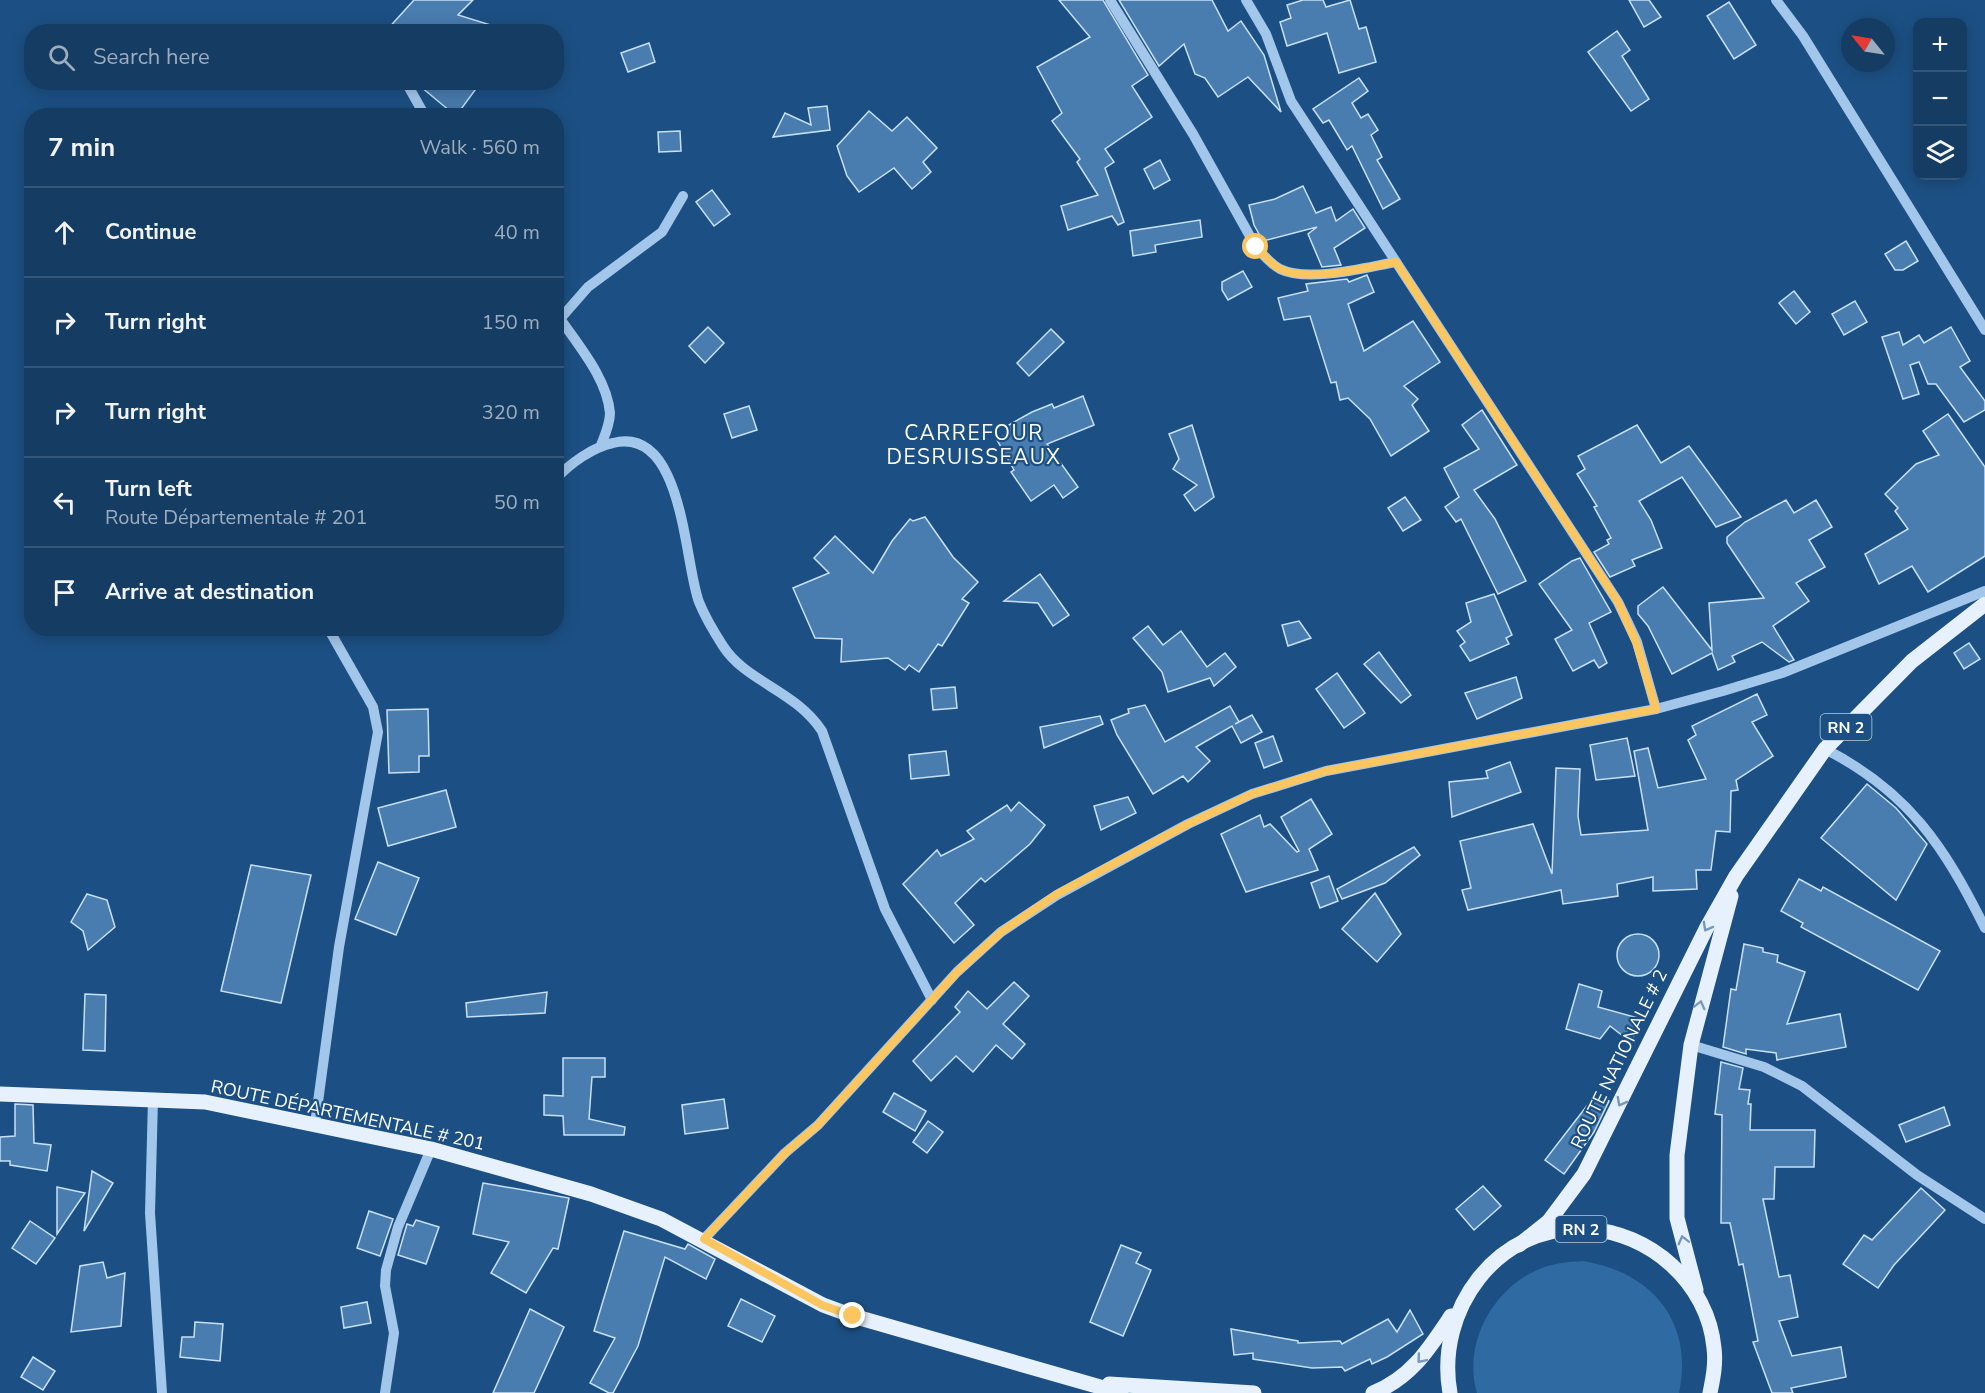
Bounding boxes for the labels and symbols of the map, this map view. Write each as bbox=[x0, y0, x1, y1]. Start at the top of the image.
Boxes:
north arrow bbox=[1841, 18, 1895, 72]
route start bbox=[1242, 233, 1268, 259]
district label: CARREFOUR DESRUISSEAUX bbox=[887, 419, 1061, 471]
road number: RN 2 bbox=[1820, 714, 1872, 740]
one-way arrow bbox=[1703, 921, 1714, 931]
street label: ROUTE NATIONALE # 2 bbox=[1565, 965, 1673, 1153]
one-way arrow bbox=[1693, 1000, 1706, 1010]
street label: ROUTE DÉPARTEMENTALE # 201 bbox=[209, 1074, 487, 1156]
one-way arrow bbox=[1617, 1095, 1628, 1106]
road number: RN 2 bbox=[1556, 1216, 1606, 1242]
one-way arrow bbox=[1678, 1235, 1690, 1246]
route end bbox=[839, 1302, 865, 1328]
one-way arrow bbox=[1417, 1352, 1428, 1363]

